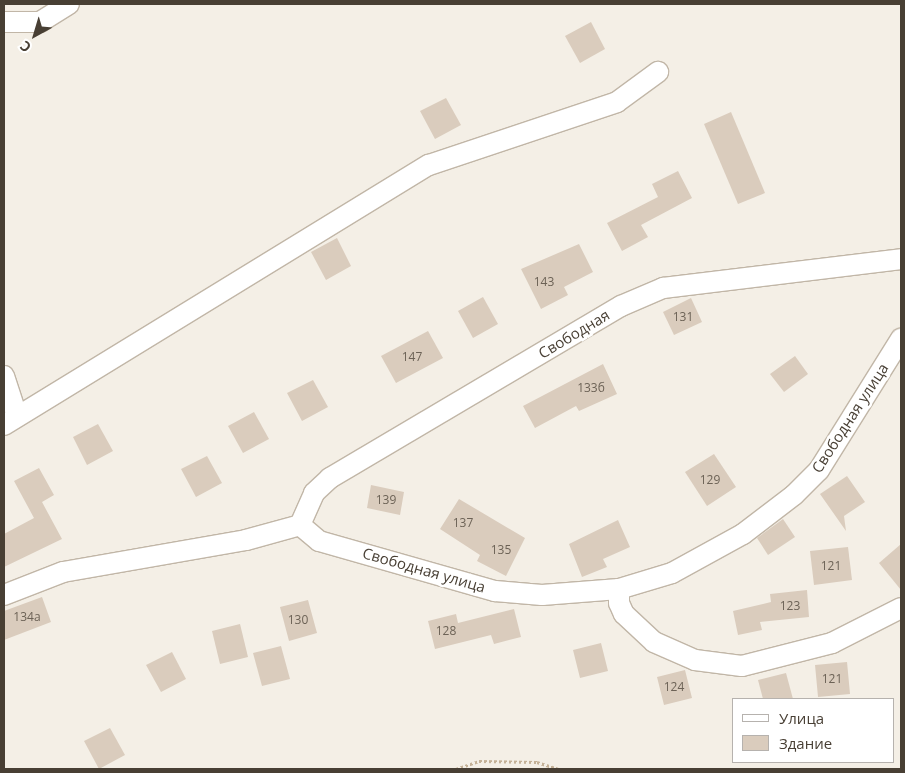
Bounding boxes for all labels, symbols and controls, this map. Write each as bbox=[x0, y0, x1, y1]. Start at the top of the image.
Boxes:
north arrow bbox=[10, 10, 60, 60]
text: С bbox=[16, 37, 35, 57]
house number: 143 bbox=[534, 275, 554, 289]
street label: Свободная bbox=[535, 306, 613, 362]
house number: 131 bbox=[673, 310, 693, 324]
house number: 147 bbox=[402, 350, 422, 364]
street label: Свободная улица bbox=[808, 360, 892, 476]
house number: 133б bbox=[577, 381, 605, 395]
house number: 129 bbox=[700, 473, 720, 487]
house number: 139 bbox=[376, 493, 396, 507]
house number: 137 bbox=[453, 516, 473, 530]
house number: 135 bbox=[491, 543, 511, 557]
street label: Свободная улица bbox=[360, 544, 488, 596]
house number: 121 bbox=[821, 559, 841, 573]
house number: 123 bbox=[780, 599, 800, 613]
house number: 134а bbox=[13, 610, 41, 624]
house number: 130 bbox=[288, 613, 308, 627]
house number: 128 bbox=[436, 624, 456, 638]
house number: 121 bbox=[822, 672, 842, 686]
house number: 124 bbox=[664, 680, 684, 694]
legend bbox=[732, 698, 895, 763]
text: Улица bbox=[779, 708, 824, 728]
text: Здание bbox=[779, 733, 832, 753]

